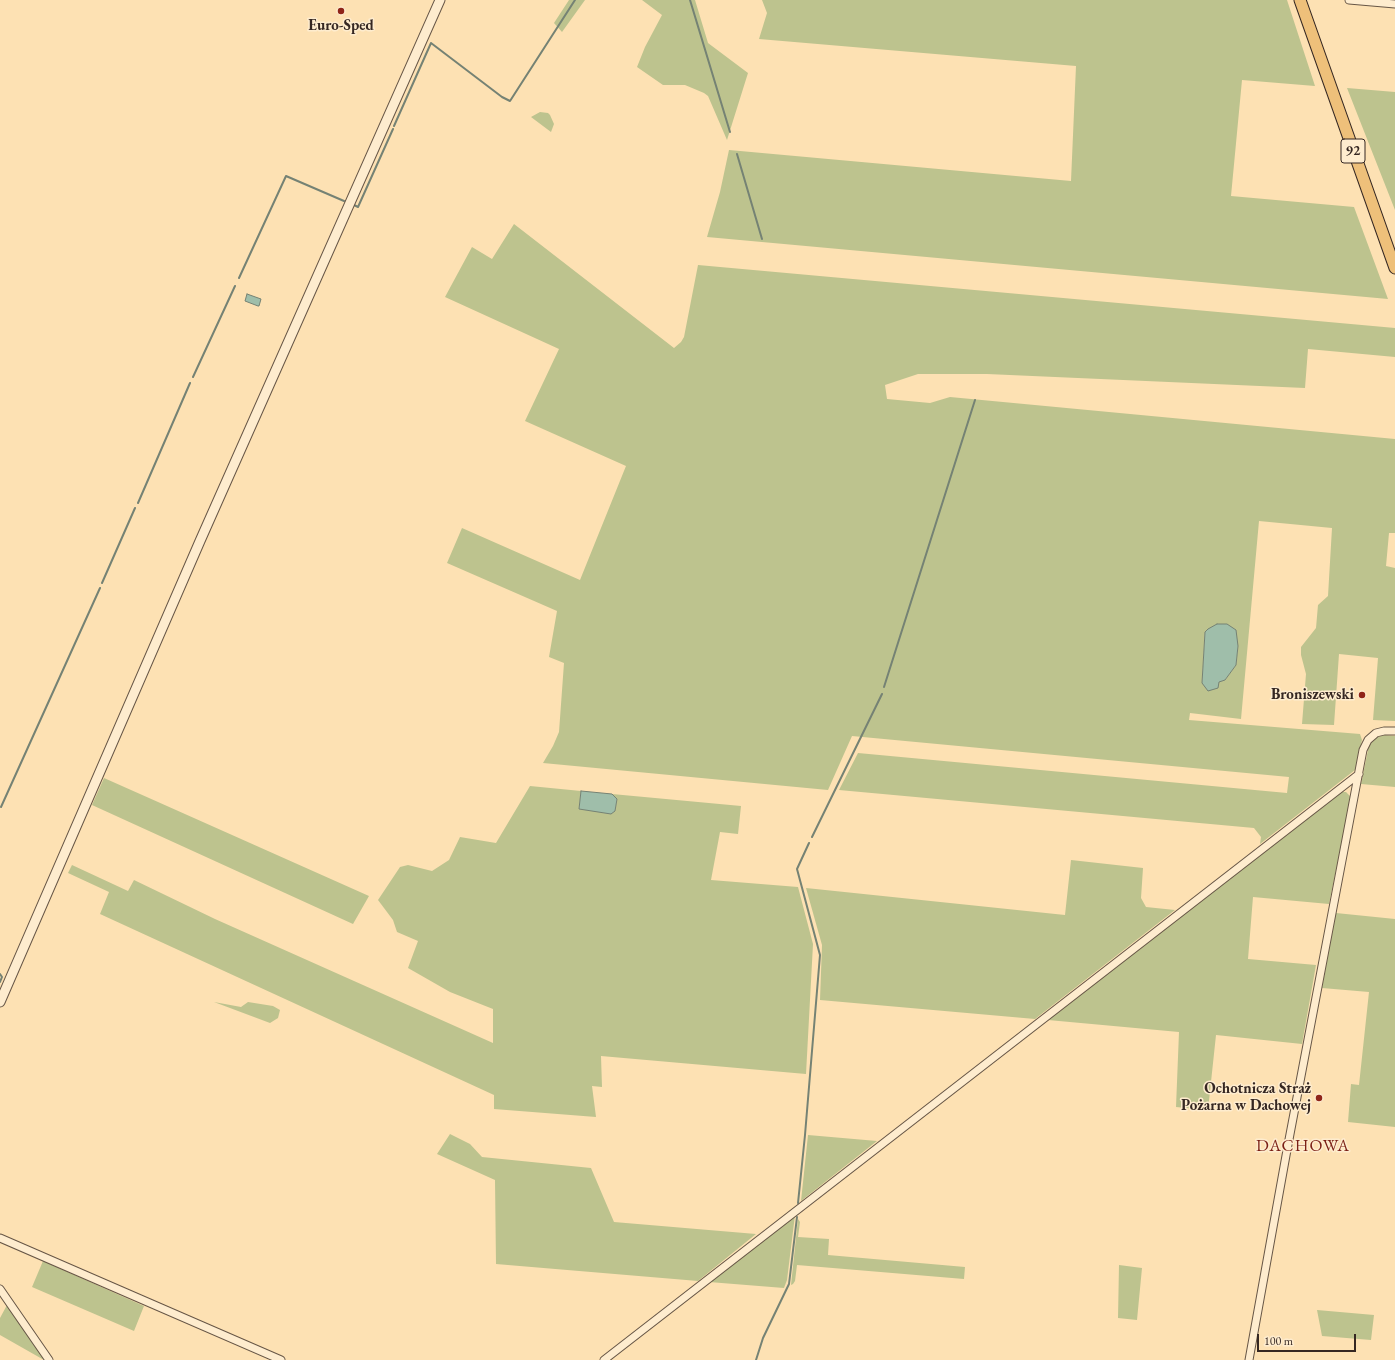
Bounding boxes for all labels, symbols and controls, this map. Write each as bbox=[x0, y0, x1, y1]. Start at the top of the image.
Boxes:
marker: Euro-Sped bbox=[336, 6, 346, 16]
place label: Euro-Sped bbox=[308, 17, 374, 35]
road number: 92 bbox=[1341, 139, 1365, 163]
place label: Broniszewski bbox=[1271, 686, 1354, 704]
marker: Broniszewski bbox=[1357, 690, 1367, 700]
place label: Ochotnicza Straż Pożarna w Dachowej bbox=[1181, 1080, 1311, 1115]
marker: Ochotnicza Straż Pożarna w Dachowej bbox=[1314, 1093, 1324, 1103]
district label: DACHOWA bbox=[1256, 1136, 1350, 1156]
scale bar bbox=[1259, 1326, 1358, 1352]
text: 100 m bbox=[1264, 1333, 1293, 1349]

